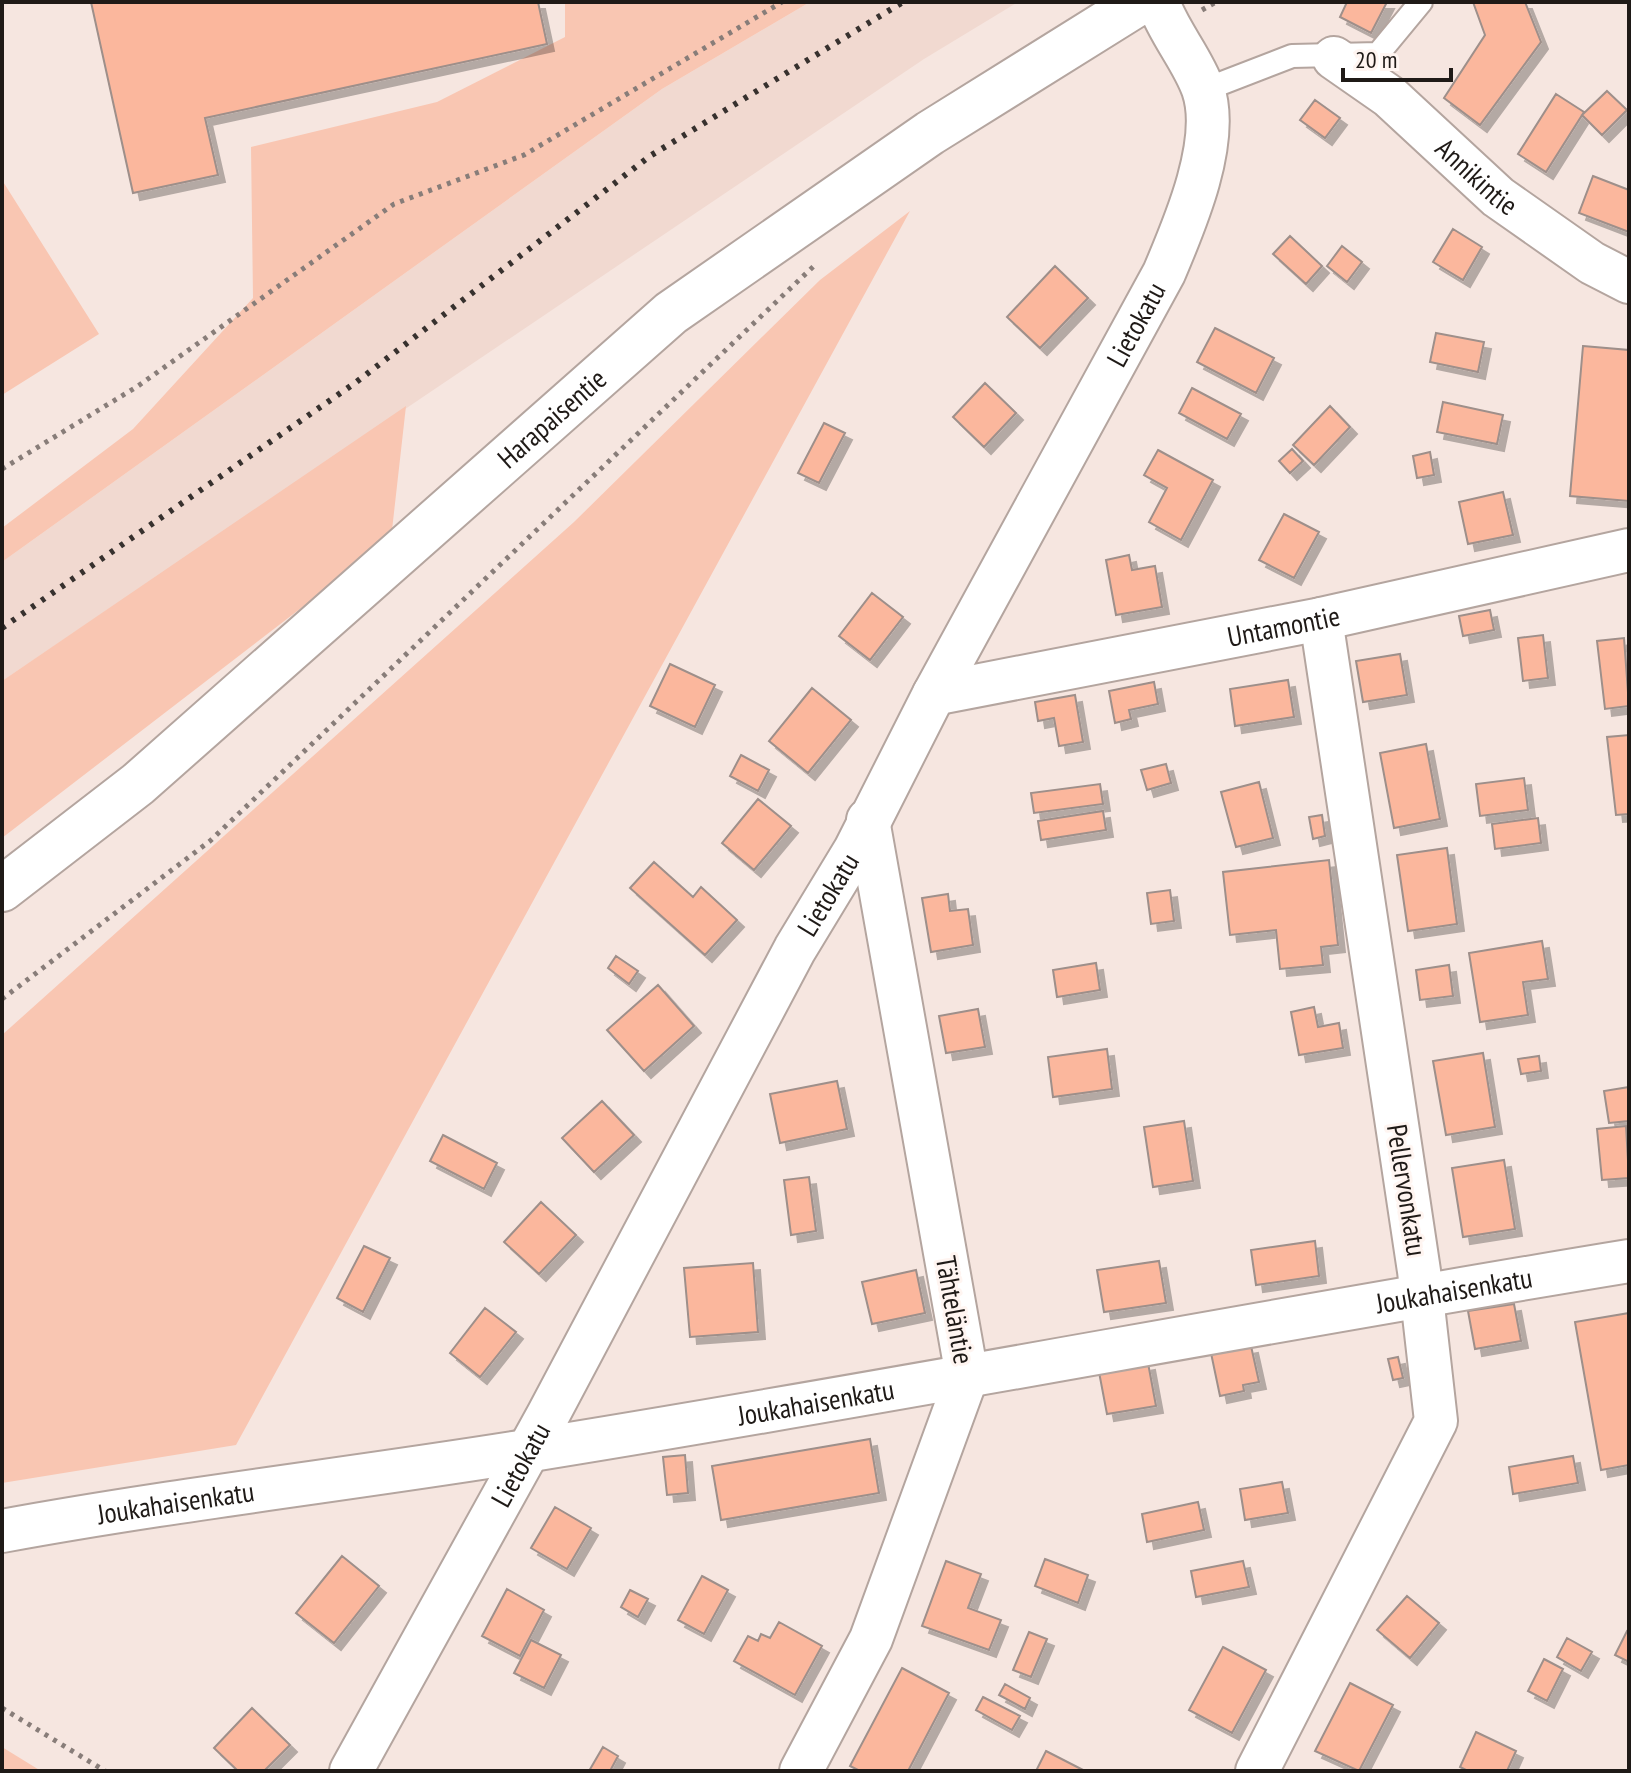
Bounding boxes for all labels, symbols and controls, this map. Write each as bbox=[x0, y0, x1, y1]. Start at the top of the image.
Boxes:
scale bar bbox=[1343, 32, 1451, 82]
text: 20 m bbox=[1355, 44, 1397, 75]
street label: Annikintie bbox=[1428, 130, 1525, 223]
street label: Lietokatu bbox=[1097, 276, 1173, 373]
street label: Harapaisentie bbox=[489, 360, 614, 476]
street label: Untamontie bbox=[1224, 596, 1343, 655]
street label: Lietokatu bbox=[788, 846, 867, 943]
street label: Pellervonkatu bbox=[1379, 1121, 1436, 1258]
street label: Tähteläntie bbox=[928, 1253, 983, 1367]
street label: Joukahaisenkatu bbox=[1372, 1258, 1535, 1322]
street label: Joukahaisenkatu bbox=[734, 1370, 897, 1434]
street label: Lietokatu bbox=[482, 1416, 558, 1513]
street label: Joukahaisenkatu bbox=[94, 1472, 256, 1532]

